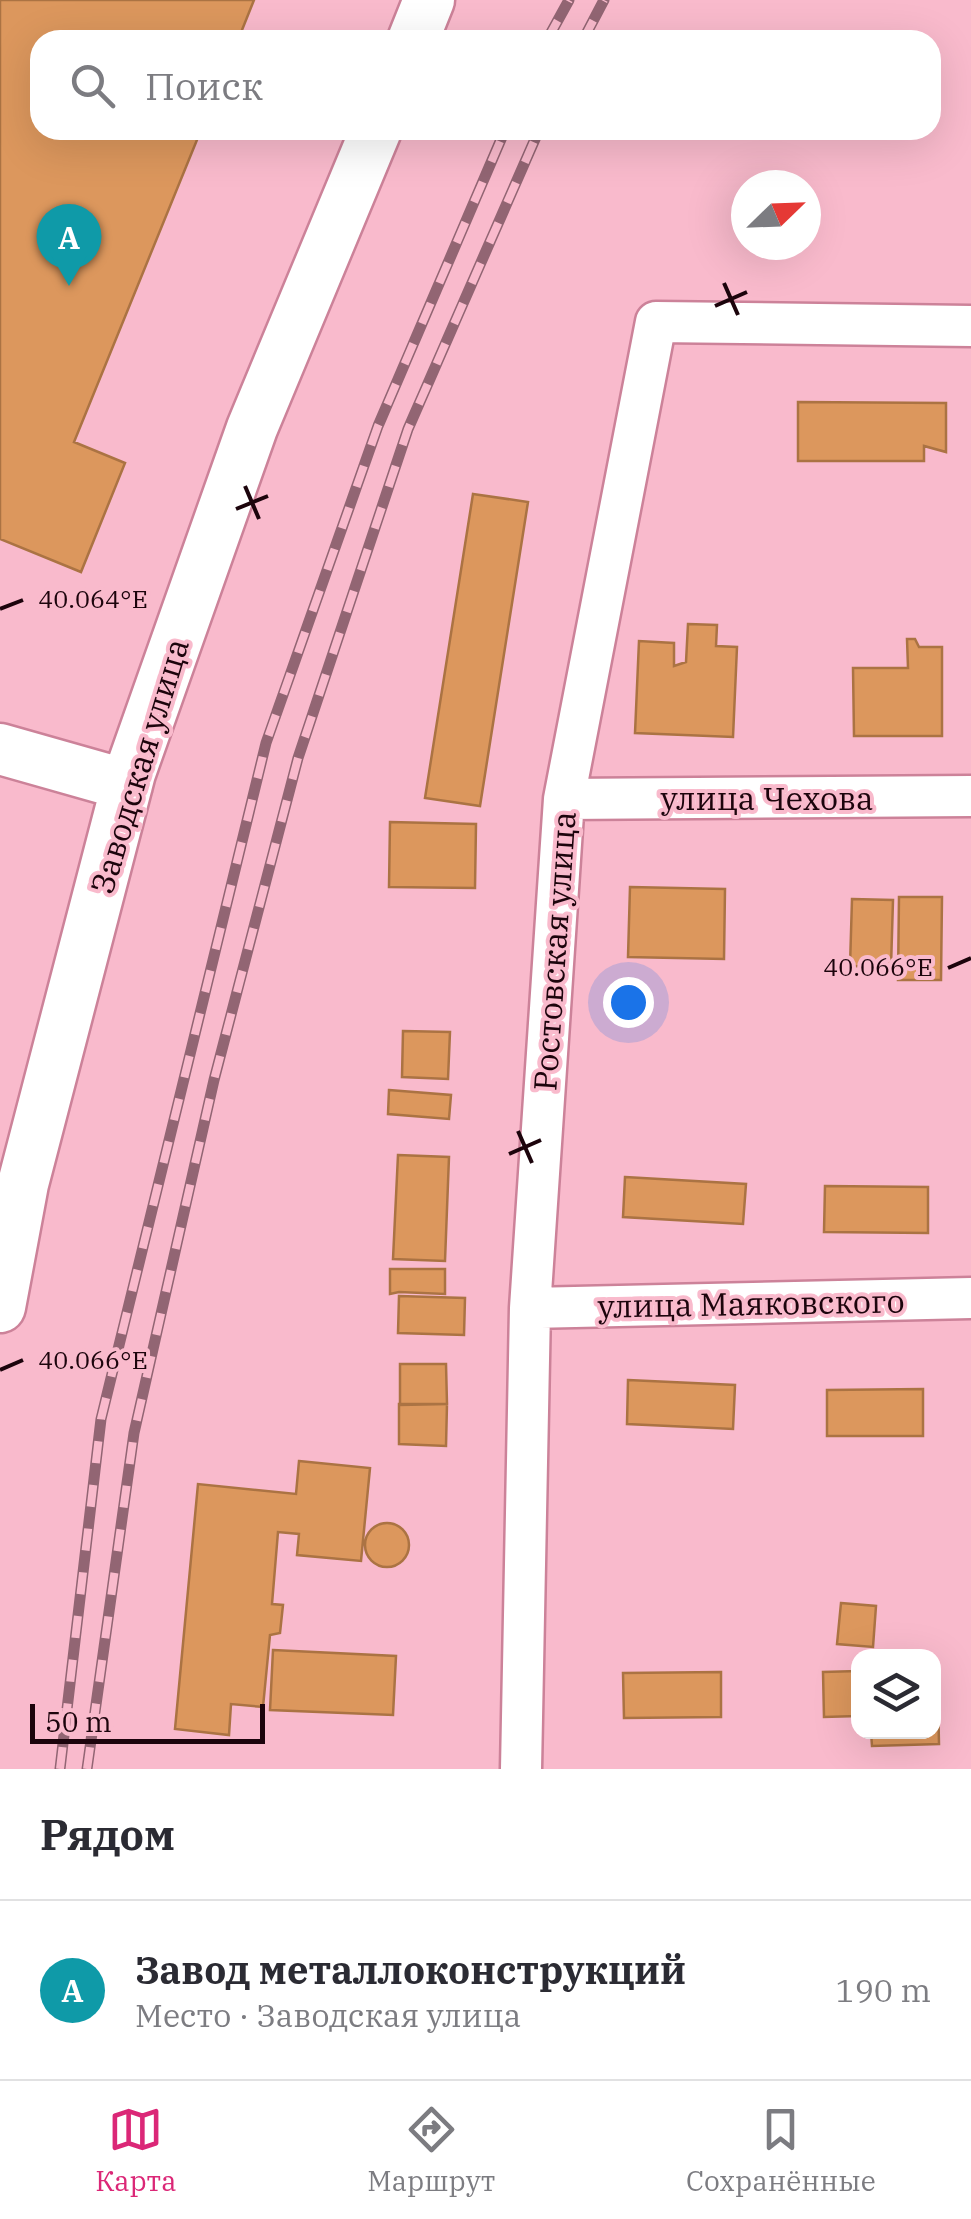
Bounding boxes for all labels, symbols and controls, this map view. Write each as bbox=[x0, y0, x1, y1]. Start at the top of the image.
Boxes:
search box bbox=[30, 30, 941, 140]
icon: search bbox=[65, 58, 120, 113]
text: Поиск bbox=[145, 61, 263, 110]
north arrow bbox=[731, 170, 821, 260]
pin: A bbox=[36, 204, 102, 286]
text: 40.064°E bbox=[38, 582, 148, 615]
street label: Заводская улица bbox=[80, 633, 198, 899]
street label: улица Чехова bbox=[661, 777, 873, 819]
street label: Ростовская улица bbox=[523, 810, 585, 1092]
text: 40.066°E bbox=[823, 950, 933, 983]
your location bbox=[603, 977, 654, 1028]
street label: улица Маяковского bbox=[597, 1279, 905, 1327]
text: 40.066°E bbox=[38, 1343, 148, 1376]
map controls bbox=[851, 1649, 941, 1739]
button: layers bbox=[851, 1649, 941, 1739]
scale bar bbox=[30, 1699, 265, 1744]
text: 50 m bbox=[45, 1703, 112, 1740]
text: Рядом bbox=[40, 1807, 175, 1862]
text: Завод металлоконструкций bbox=[135, 1945, 686, 1994]
text: A bbox=[61, 1969, 84, 2011]
text: 190 m bbox=[835, 1969, 931, 2011]
text: Место · Заводская улица bbox=[135, 1994, 521, 2036]
tab: Карта bbox=[95, 2102, 177, 2199]
tab: Маршрут bbox=[367, 2102, 495, 2199]
tab: Сохранённые bbox=[686, 2102, 876, 2199]

